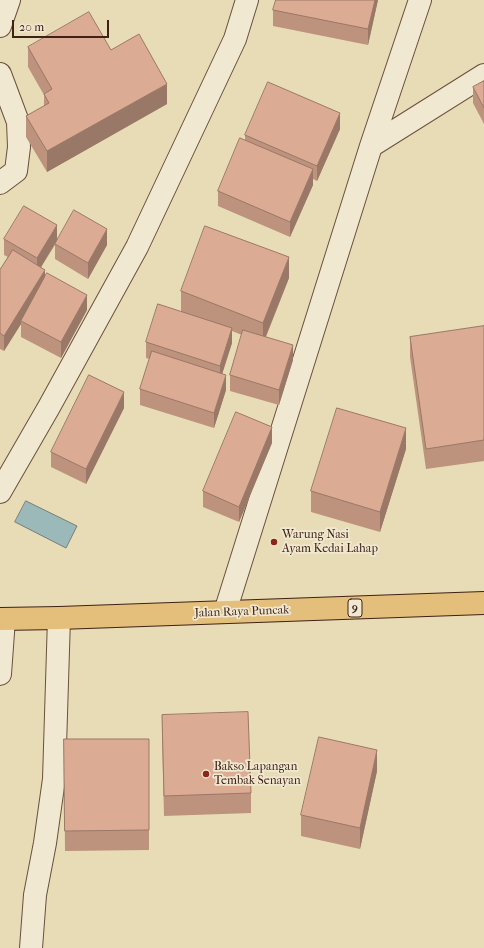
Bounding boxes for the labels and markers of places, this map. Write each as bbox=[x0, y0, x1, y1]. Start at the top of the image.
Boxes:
place label: Warung Nasi Ayam Kedai Lahap bbox=[282, 528, 378, 556]
marker: Warung Nasi Ayam Kedai Lahap bbox=[269, 537, 279, 547]
place label: Bakso Lapangan Tembak Senayan bbox=[214, 760, 301, 788]
marker: Bakso Lapangan Tembak Senayan bbox=[201, 769, 211, 779]

